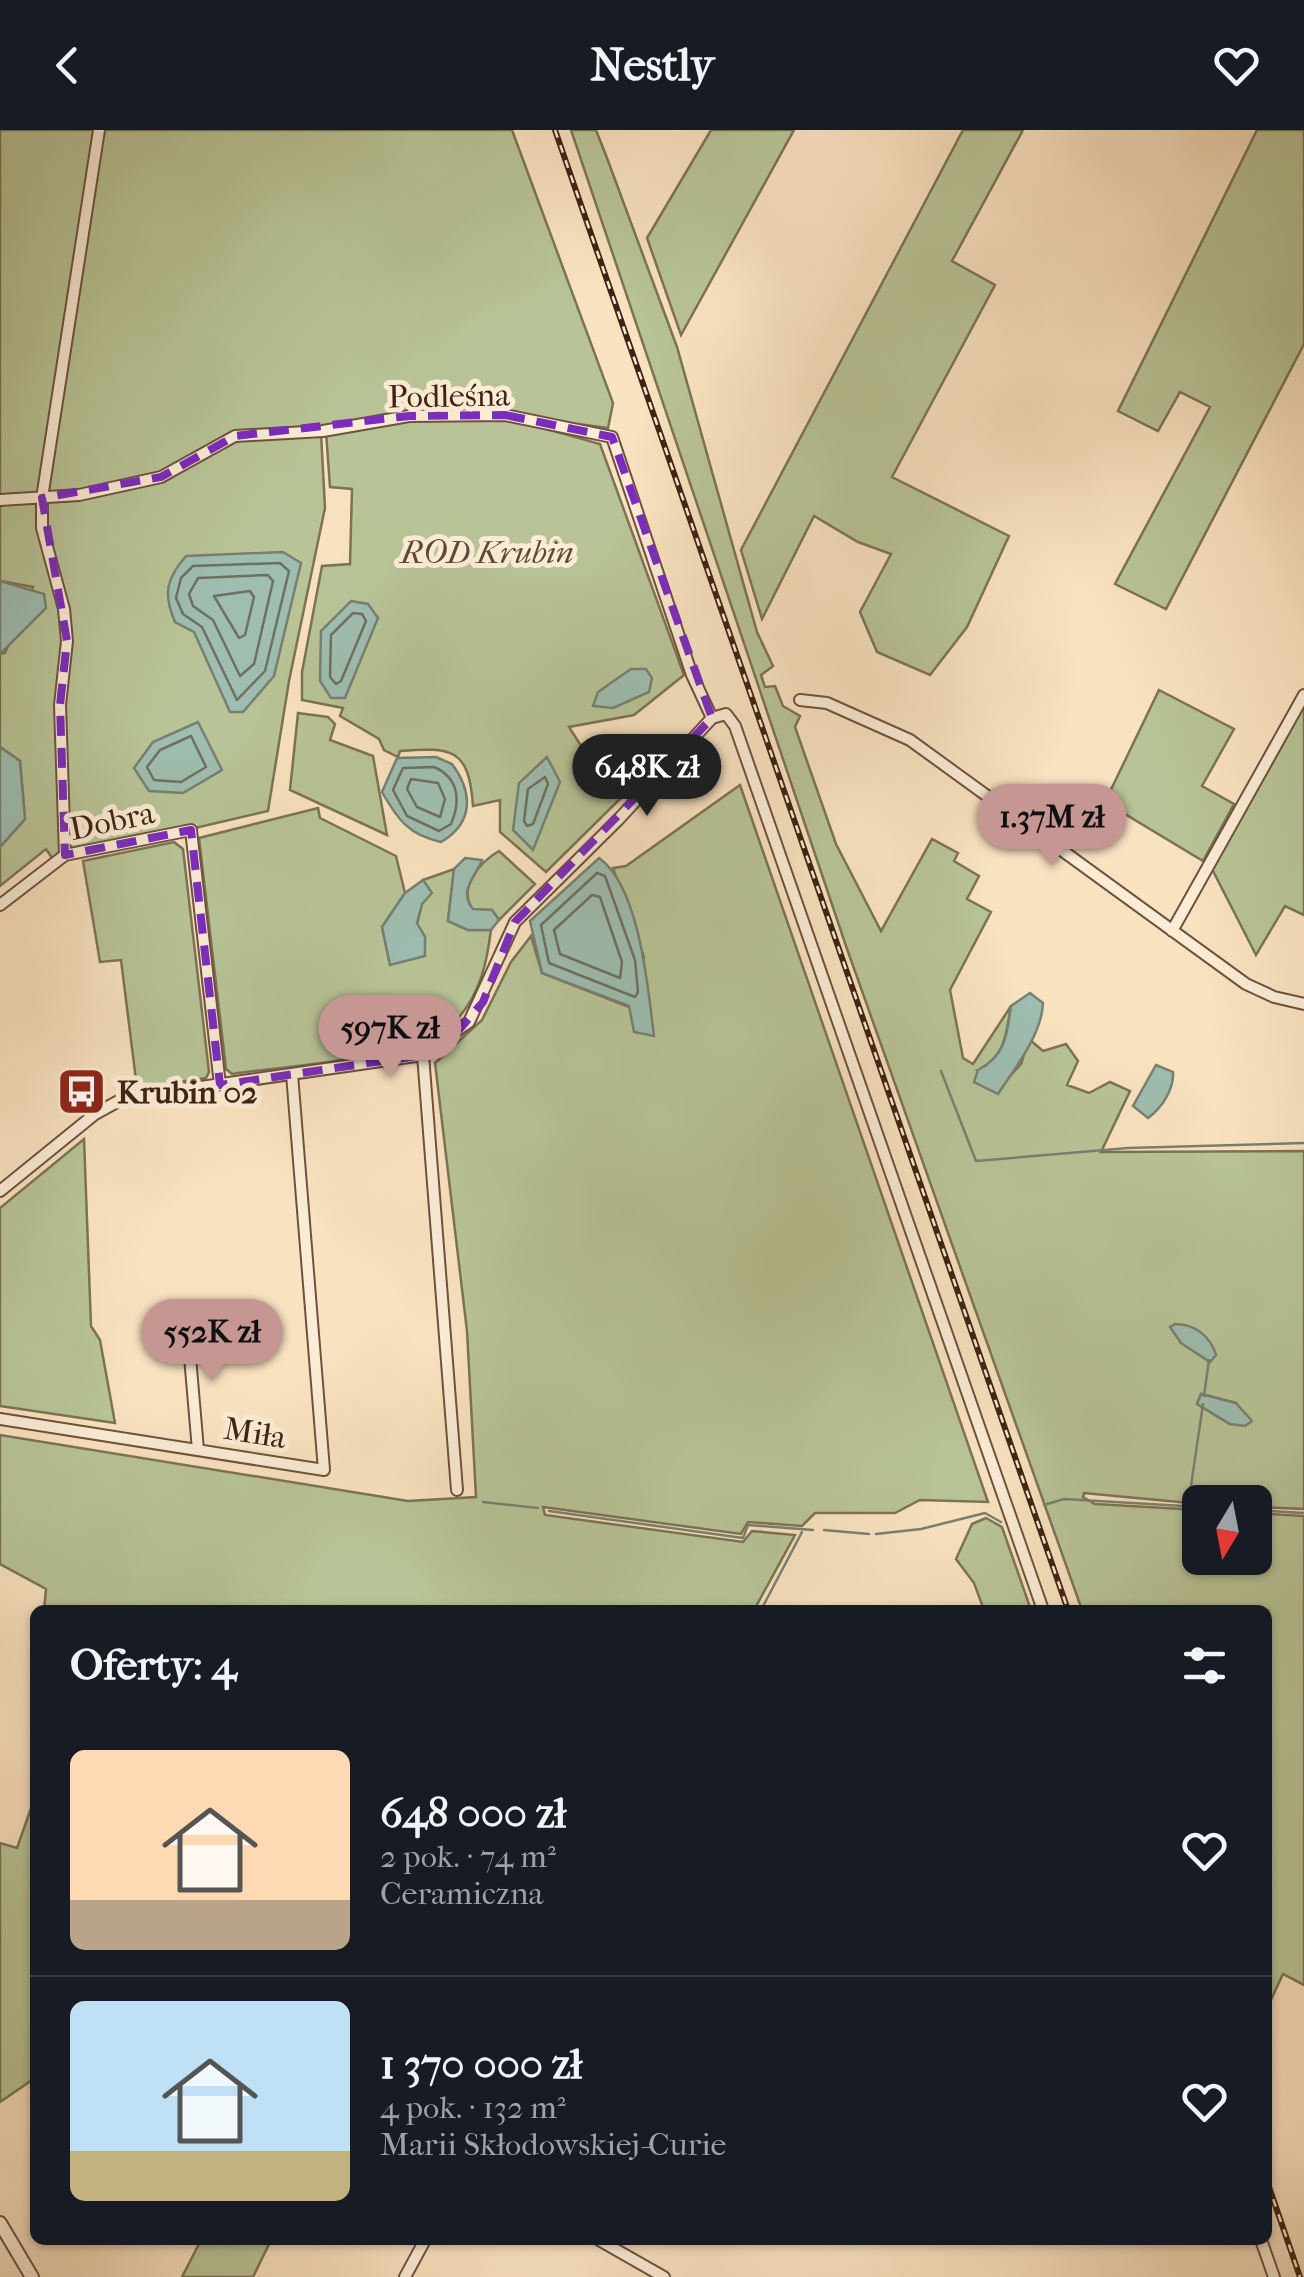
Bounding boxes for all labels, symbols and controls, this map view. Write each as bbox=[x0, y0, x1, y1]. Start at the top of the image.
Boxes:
icon: back bbox=[40, 38, 95, 93]
icon: heart bbox=[1209, 38, 1264, 93]
text: Nestly bbox=[590, 39, 714, 92]
street label: Podleśna bbox=[388, 376, 511, 416]
park label: ROD Krubin bbox=[398, 534, 574, 571]
pin: 648K zł bbox=[555, 734, 739, 819]
text: 648K zł bbox=[594, 748, 700, 785]
pin: 1.37M zł bbox=[949, 784, 1155, 869]
street label: Dobra bbox=[66, 794, 159, 848]
text: 1.37M zł bbox=[999, 798, 1105, 835]
pin: 597K zł bbox=[298, 995, 482, 1080]
text: 597K zł bbox=[340, 1009, 440, 1046]
bus stop icon: Krubin 02 bbox=[56, 1066, 108, 1118]
place label: Krubin 02 bbox=[117, 1074, 258, 1111]
pin: 552K zł bbox=[120, 1299, 304, 1384]
text: 552K zł bbox=[163, 1313, 261, 1350]
street label: Miła bbox=[221, 1410, 290, 1456]
north arrow bbox=[1182, 1485, 1272, 1575]
map controls bbox=[1182, 1485, 1272, 1575]
icon: filters bbox=[1177, 1638, 1232, 1693]
text: Oferty: 4 bbox=[70, 1641, 237, 1690]
text: 648 000 zł bbox=[380, 1789, 566, 1838]
icon: home bbox=[150, 1790, 270, 1910]
icon: heart bbox=[1177, 1823, 1232, 1878]
text: 2 pok. · 74 m² bbox=[380, 1838, 556, 1875]
text: Ceramiczna bbox=[380, 1875, 543, 1912]
text: 1 370 000 zł bbox=[380, 2040, 582, 2089]
icon: home bbox=[150, 2041, 270, 2161]
icon: heart bbox=[1177, 2074, 1232, 2129]
text: 4 pok. · 132 m² bbox=[380, 2089, 566, 2126]
text: Marii Skłodowskiej-Curie bbox=[380, 2126, 726, 2163]

